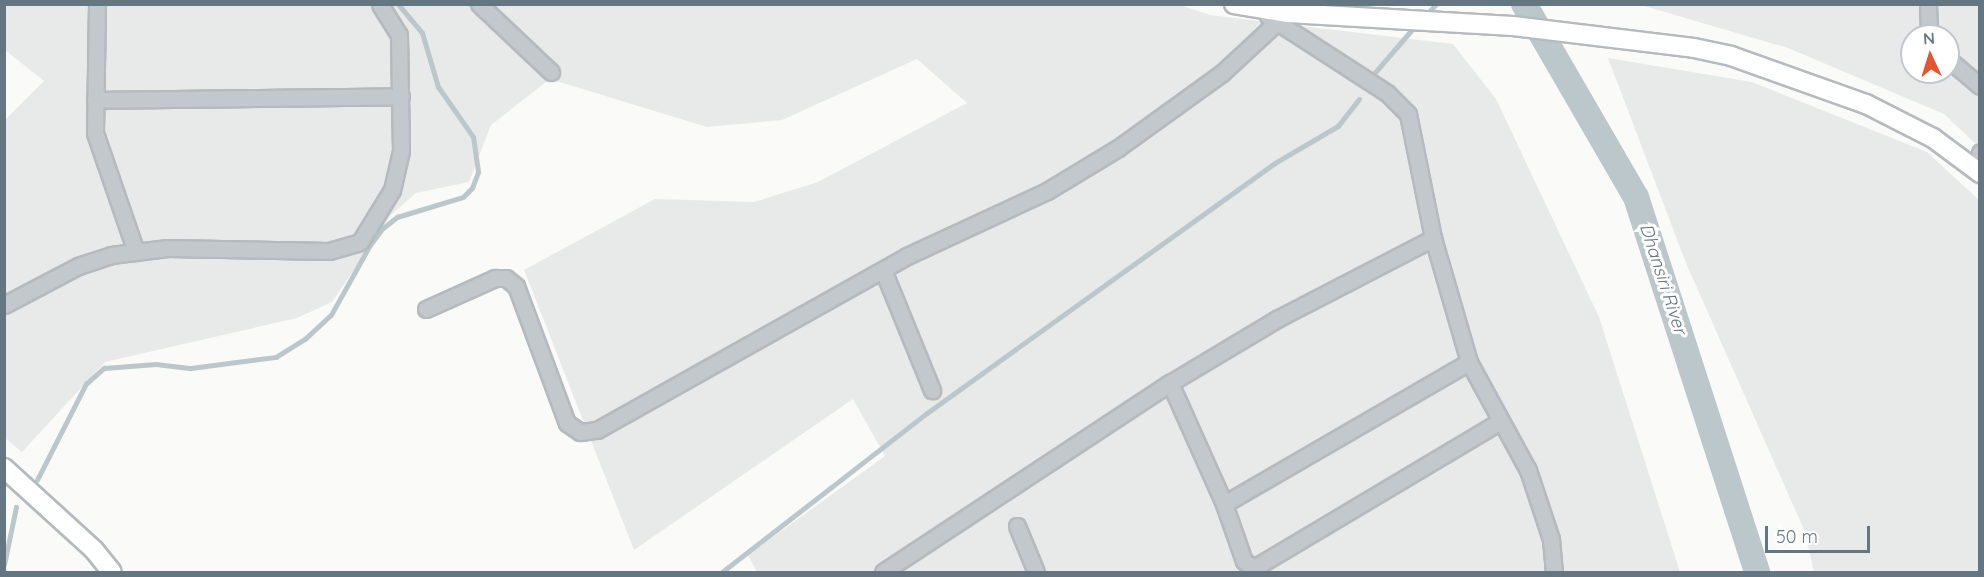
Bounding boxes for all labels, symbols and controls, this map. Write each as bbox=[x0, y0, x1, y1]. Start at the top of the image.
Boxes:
north arrow bbox=[1900, 24, 1960, 84]
text: N bbox=[1922, 28, 1935, 48]
water label: Dhansiri River bbox=[1635, 221, 1691, 337]
scale bar bbox=[1768, 514, 1873, 552]
text: 50 m bbox=[1776, 525, 1818, 548]

